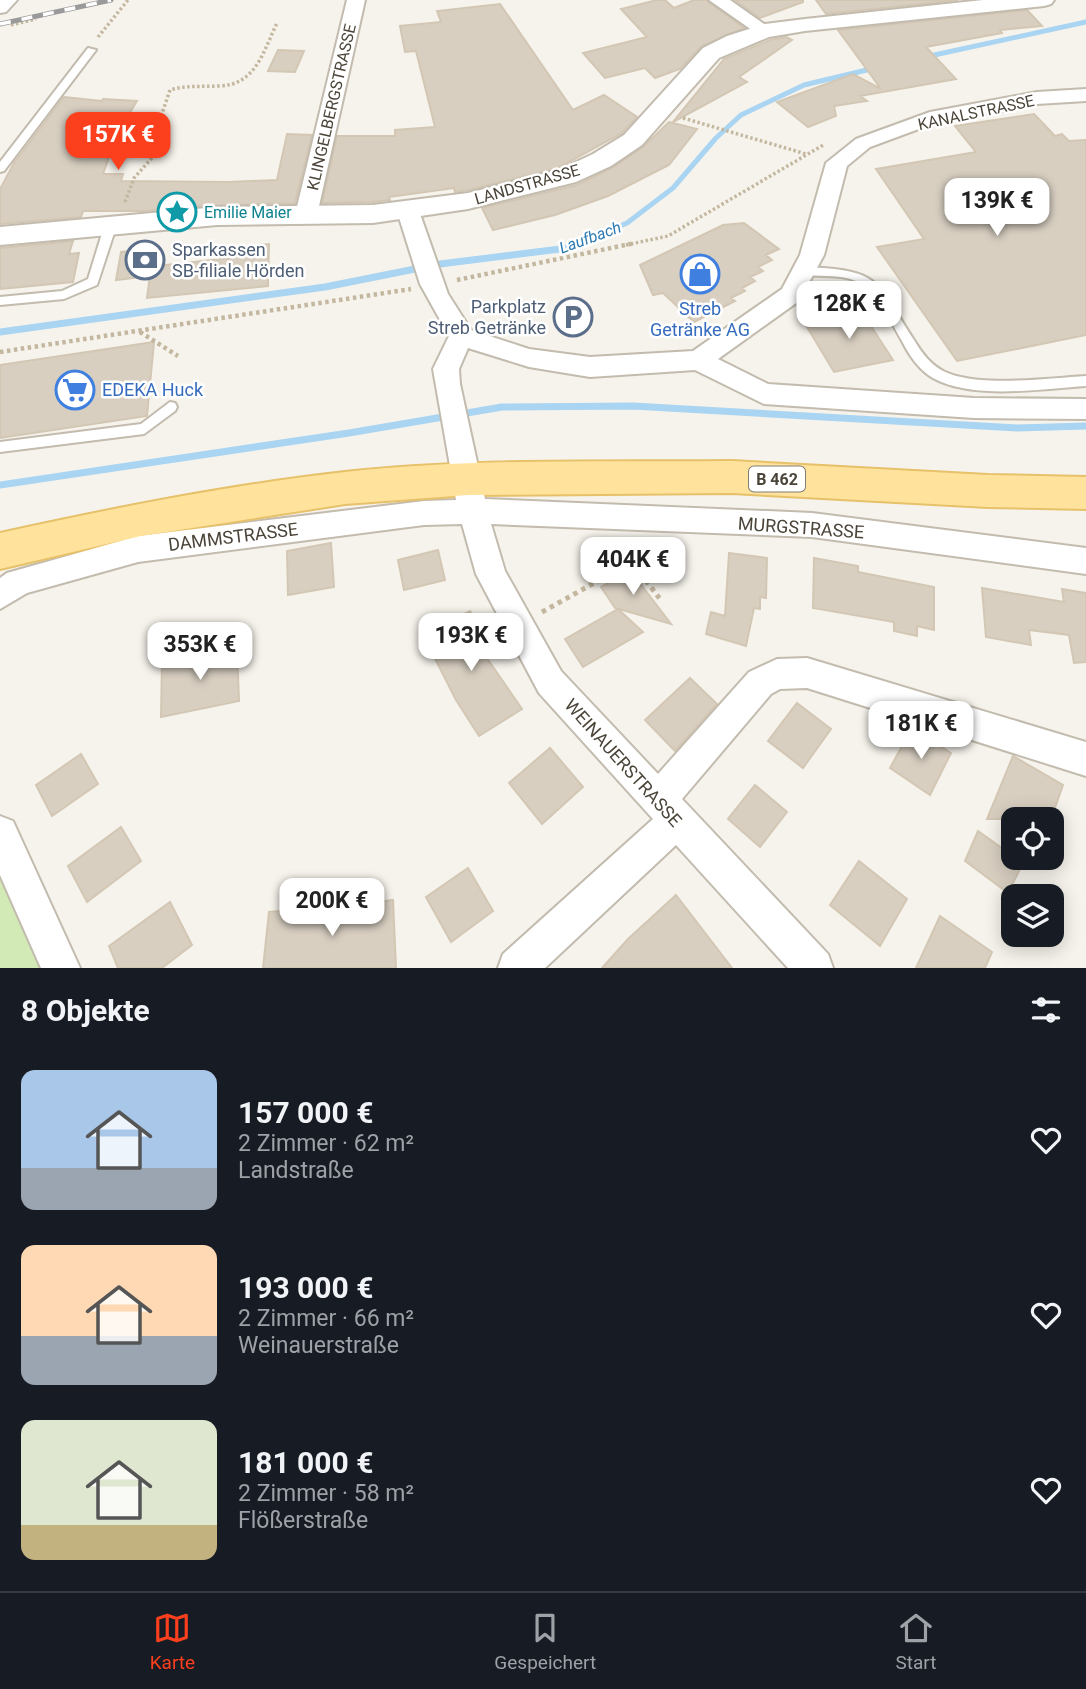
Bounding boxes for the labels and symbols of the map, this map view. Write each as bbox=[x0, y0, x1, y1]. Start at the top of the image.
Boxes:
street label: KLINGELBERGSTRASSE bbox=[303, 22, 360, 192]
street label: KANALSTRASSE bbox=[916, 91, 1036, 134]
pin: 157K € bbox=[61, 113, 175, 172]
street label: LANDSTRASSE bbox=[472, 160, 582, 209]
pin: 139K € bbox=[940, 178, 1054, 238]
place icon: Emilie Maier bbox=[156, 191, 198, 233]
place label: Emilie Maier bbox=[204, 203, 292, 222]
water label: Laufbach bbox=[557, 217, 624, 257]
bank icon: Sparkassen SB-filiale Hörden bbox=[124, 239, 166, 281]
place label: Sparkassen SB-filiale Hörden bbox=[172, 239, 304, 281]
shop icon: Streb Getränke AG bbox=[679, 253, 721, 295]
pin: 128K € bbox=[792, 282, 906, 341]
place label: Parkplatz Streb Getränke bbox=[428, 296, 546, 338]
parking icon: Parkplatz Streb Getränke bbox=[552, 296, 594, 338]
place label: Streb Getränke AG bbox=[650, 298, 750, 340]
supermarket icon: EDEKA Huck bbox=[54, 369, 96, 411]
place label: EDEKA Huck bbox=[102, 379, 204, 400]
road number: B 462 bbox=[749, 466, 805, 492]
street label: MURGSTRASSE bbox=[737, 513, 865, 542]
street label: DAMMSTRASSE bbox=[167, 518, 299, 555]
pin: 404K € bbox=[576, 538, 690, 597]
pin: 193K € bbox=[414, 614, 528, 673]
pin: 353K € bbox=[143, 622, 257, 682]
street label: WEINAUERSTRASSE bbox=[561, 694, 686, 831]
pin: 181K € bbox=[864, 702, 978, 761]
pin: 200K € bbox=[275, 878, 389, 938]

